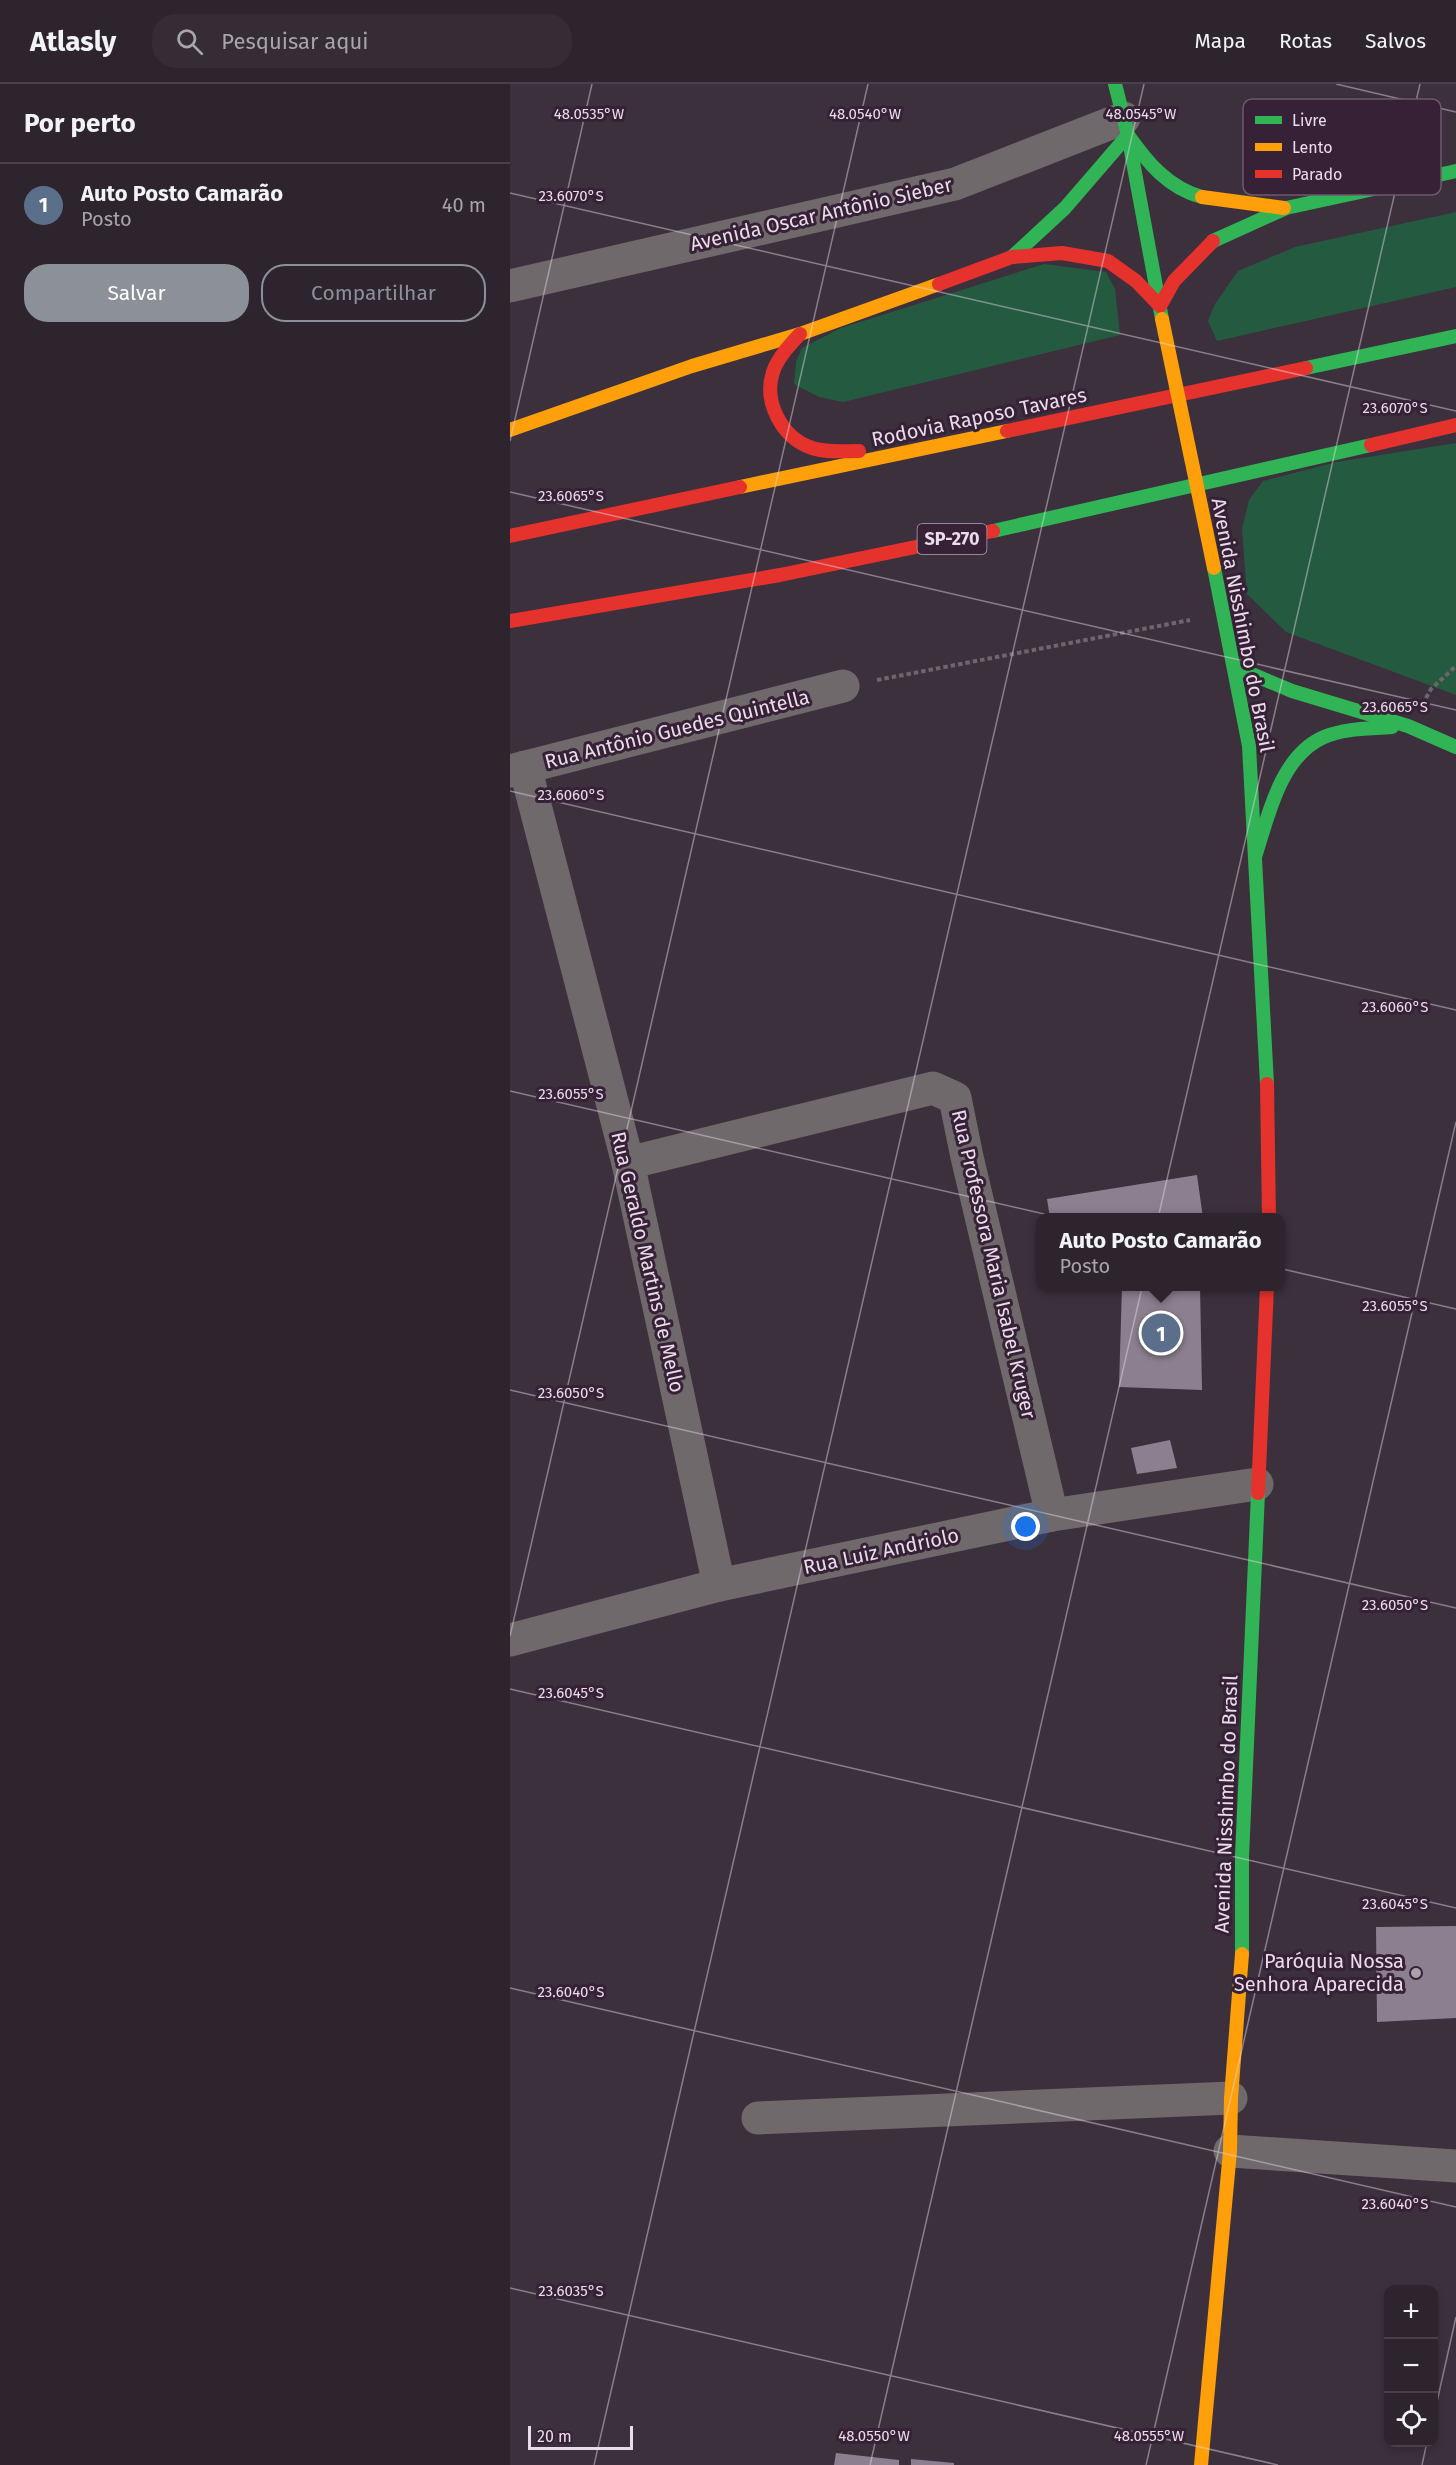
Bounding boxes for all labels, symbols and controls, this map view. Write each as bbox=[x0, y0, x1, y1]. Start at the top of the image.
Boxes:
search box bbox=[152, 14, 572, 68]
text: Atlasly bbox=[30, 25, 116, 58]
icon: search bbox=[173, 25, 206, 58]
text: Pesquisar aqui bbox=[221, 28, 368, 55]
text: Mapa bbox=[1195, 28, 1246, 54]
text: Rotas bbox=[1279, 28, 1332, 54]
text: Salvos bbox=[1365, 28, 1426, 54]
legend bbox=[1243, 99, 1441, 195]
text: 48.0535°W bbox=[554, 105, 625, 123]
text: 48.0540°W bbox=[829, 105, 902, 123]
text: 48.0545°W bbox=[1106, 105, 1177, 123]
text: Por perto bbox=[24, 108, 136, 139]
text: Livre bbox=[1292, 111, 1327, 130]
text: Lento bbox=[1292, 138, 1333, 157]
text: Parado bbox=[1292, 165, 1342, 184]
street label: Avenida Oscar Antônio Sieber bbox=[688, 172, 955, 256]
text: Auto Posto Camarão bbox=[81, 180, 283, 207]
text: 23.6070°S bbox=[538, 187, 604, 205]
text: 1 bbox=[39, 193, 48, 217]
text: 40 m bbox=[442, 193, 486, 217]
text: Posto bbox=[81, 207, 132, 231]
button: Salvar bbox=[24, 264, 249, 322]
button: Compartilhar bbox=[261, 264, 486, 322]
street label: Rodovia Raposo Tavares bbox=[869, 382, 1089, 452]
text: 23.6070°S bbox=[1362, 399, 1428, 417]
text: 23.6065°S bbox=[538, 487, 604, 505]
street label: Avenida Nisshimbo do Brasil bbox=[1207, 496, 1279, 754]
road number: SP-270 bbox=[918, 524, 986, 554]
street label: Rua Antônio Guedes Quintella bbox=[542, 684, 812, 774]
text: 23.6065°S bbox=[1362, 698, 1428, 716]
text: 23.6060°S bbox=[537, 786, 605, 804]
text: 23.6060°S bbox=[1361, 998, 1429, 1016]
text: 23.6055°S bbox=[538, 1085, 604, 1103]
street label: Rua Professora Maria Isabel Kruger bbox=[947, 1107, 1041, 1421]
street label: Rua Geraldo Martins de Mello bbox=[606, 1129, 690, 1395]
popup bbox=[1036, 1213, 1285, 1291]
text: Auto Posto Camarão bbox=[1060, 1227, 1261, 1254]
text: Posto bbox=[1060, 1254, 1110, 1278]
text: 23.6055°S bbox=[1362, 1297, 1428, 1315]
pin: 1 bbox=[1142, 1310, 1180, 1356]
text: 23.6050°S bbox=[538, 1384, 604, 1402]
your location bbox=[1011, 1512, 1040, 1541]
street label: Rua Luiz Andriolo bbox=[801, 1523, 961, 1579]
text: 23.6050°S bbox=[1362, 1596, 1428, 1614]
street label: Avenida Nisshimbo do Brasil bbox=[1209, 1674, 1243, 1934]
text: 23.6045°S bbox=[538, 1684, 604, 1702]
text: 23.6045°S bbox=[1362, 1895, 1428, 1913]
place label: Paróquia Nossa Senhora Aparecida bbox=[1234, 1949, 1404, 1996]
marker: Paróquia Nossa Senhora Aparecida bbox=[1409, 1966, 1423, 1980]
text: 23.6040°S bbox=[537, 1983, 605, 2001]
text: 23.6040°S bbox=[1361, 2195, 1429, 2213]
text: 23.6035°S bbox=[538, 2282, 604, 2300]
map controls bbox=[1384, 2285, 1438, 2447]
button: + bbox=[1384, 2285, 1438, 2339]
button: − bbox=[1384, 2339, 1438, 2393]
button: locate bbox=[1384, 2393, 1438, 2447]
scale bar bbox=[528, 2423, 633, 2450]
text: 20 m bbox=[537, 2427, 572, 2446]
text: 48.0550°W bbox=[838, 2427, 910, 2445]
text: 48.0555°W bbox=[1114, 2427, 1185, 2445]

